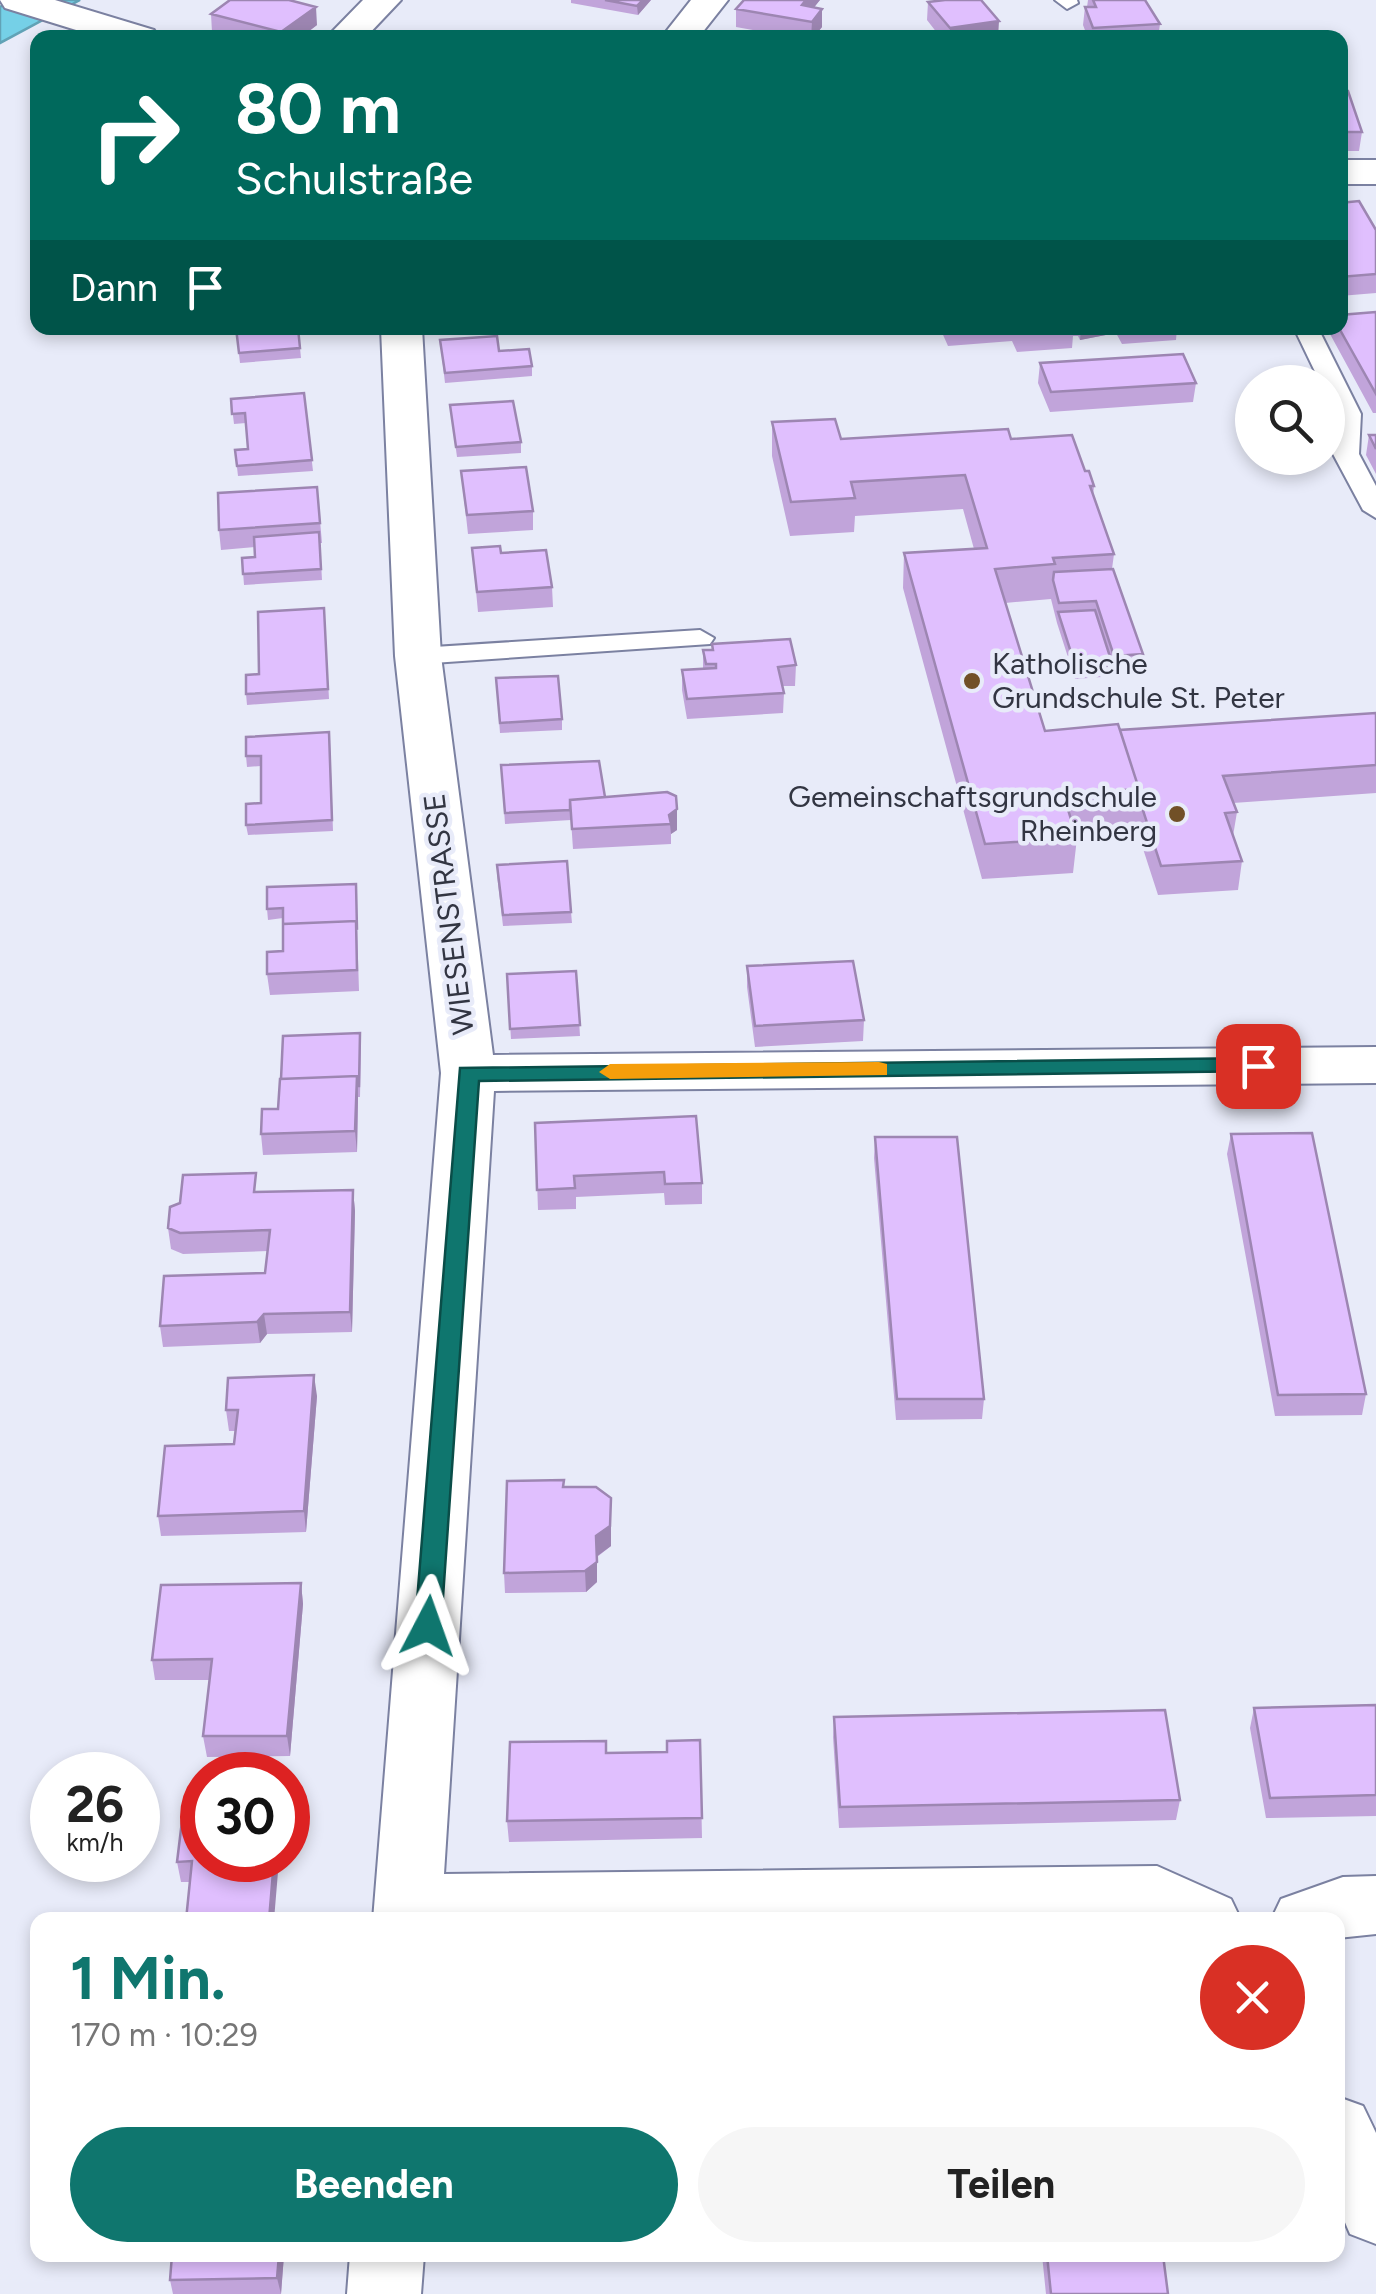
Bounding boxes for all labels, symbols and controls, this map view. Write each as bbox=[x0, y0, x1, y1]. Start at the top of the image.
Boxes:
text: 80 m bbox=[235, 66, 401, 151]
icon: right bbox=[70, 70, 200, 200]
text: Schulstraße bbox=[235, 151, 473, 205]
icon: arrive bbox=[178, 260, 233, 315]
text: Dann bbox=[70, 265, 158, 311]
map controls bbox=[1235, 365, 1345, 475]
button: search bbox=[1235, 365, 1345, 475]
place label: Katholische Grundschule St. Peter bbox=[992, 645, 1285, 716]
marker: Katholische Grundschule St. Peter bbox=[961, 670, 983, 692]
place label: Gemeinschaftsgrundschule Rheinberg bbox=[788, 778, 1157, 849]
street label: WIESENSTRASSE bbox=[415, 791, 482, 1037]
marker: Gemeinschaftsgrundschule Rheinberg bbox=[1166, 803, 1188, 825]
pin bbox=[1216, 1024, 1301, 1109]
icon: arrive bbox=[1231, 1039, 1286, 1094]
position arrow bbox=[376, 1574, 480, 1678]
speed limit sign: 30 bbox=[180, 1752, 310, 1882]
text: 26 bbox=[66, 1774, 124, 1835]
text: km/h bbox=[66, 1827, 124, 1857]
text: 1 Min. bbox=[70, 1942, 226, 2014]
button: close bbox=[1200, 1945, 1305, 2050]
text: 170 m · 10:29 bbox=[70, 2016, 258, 2054]
button: Beenden bbox=[70, 2127, 678, 2242]
button: Teilen bbox=[698, 2127, 1305, 2242]

